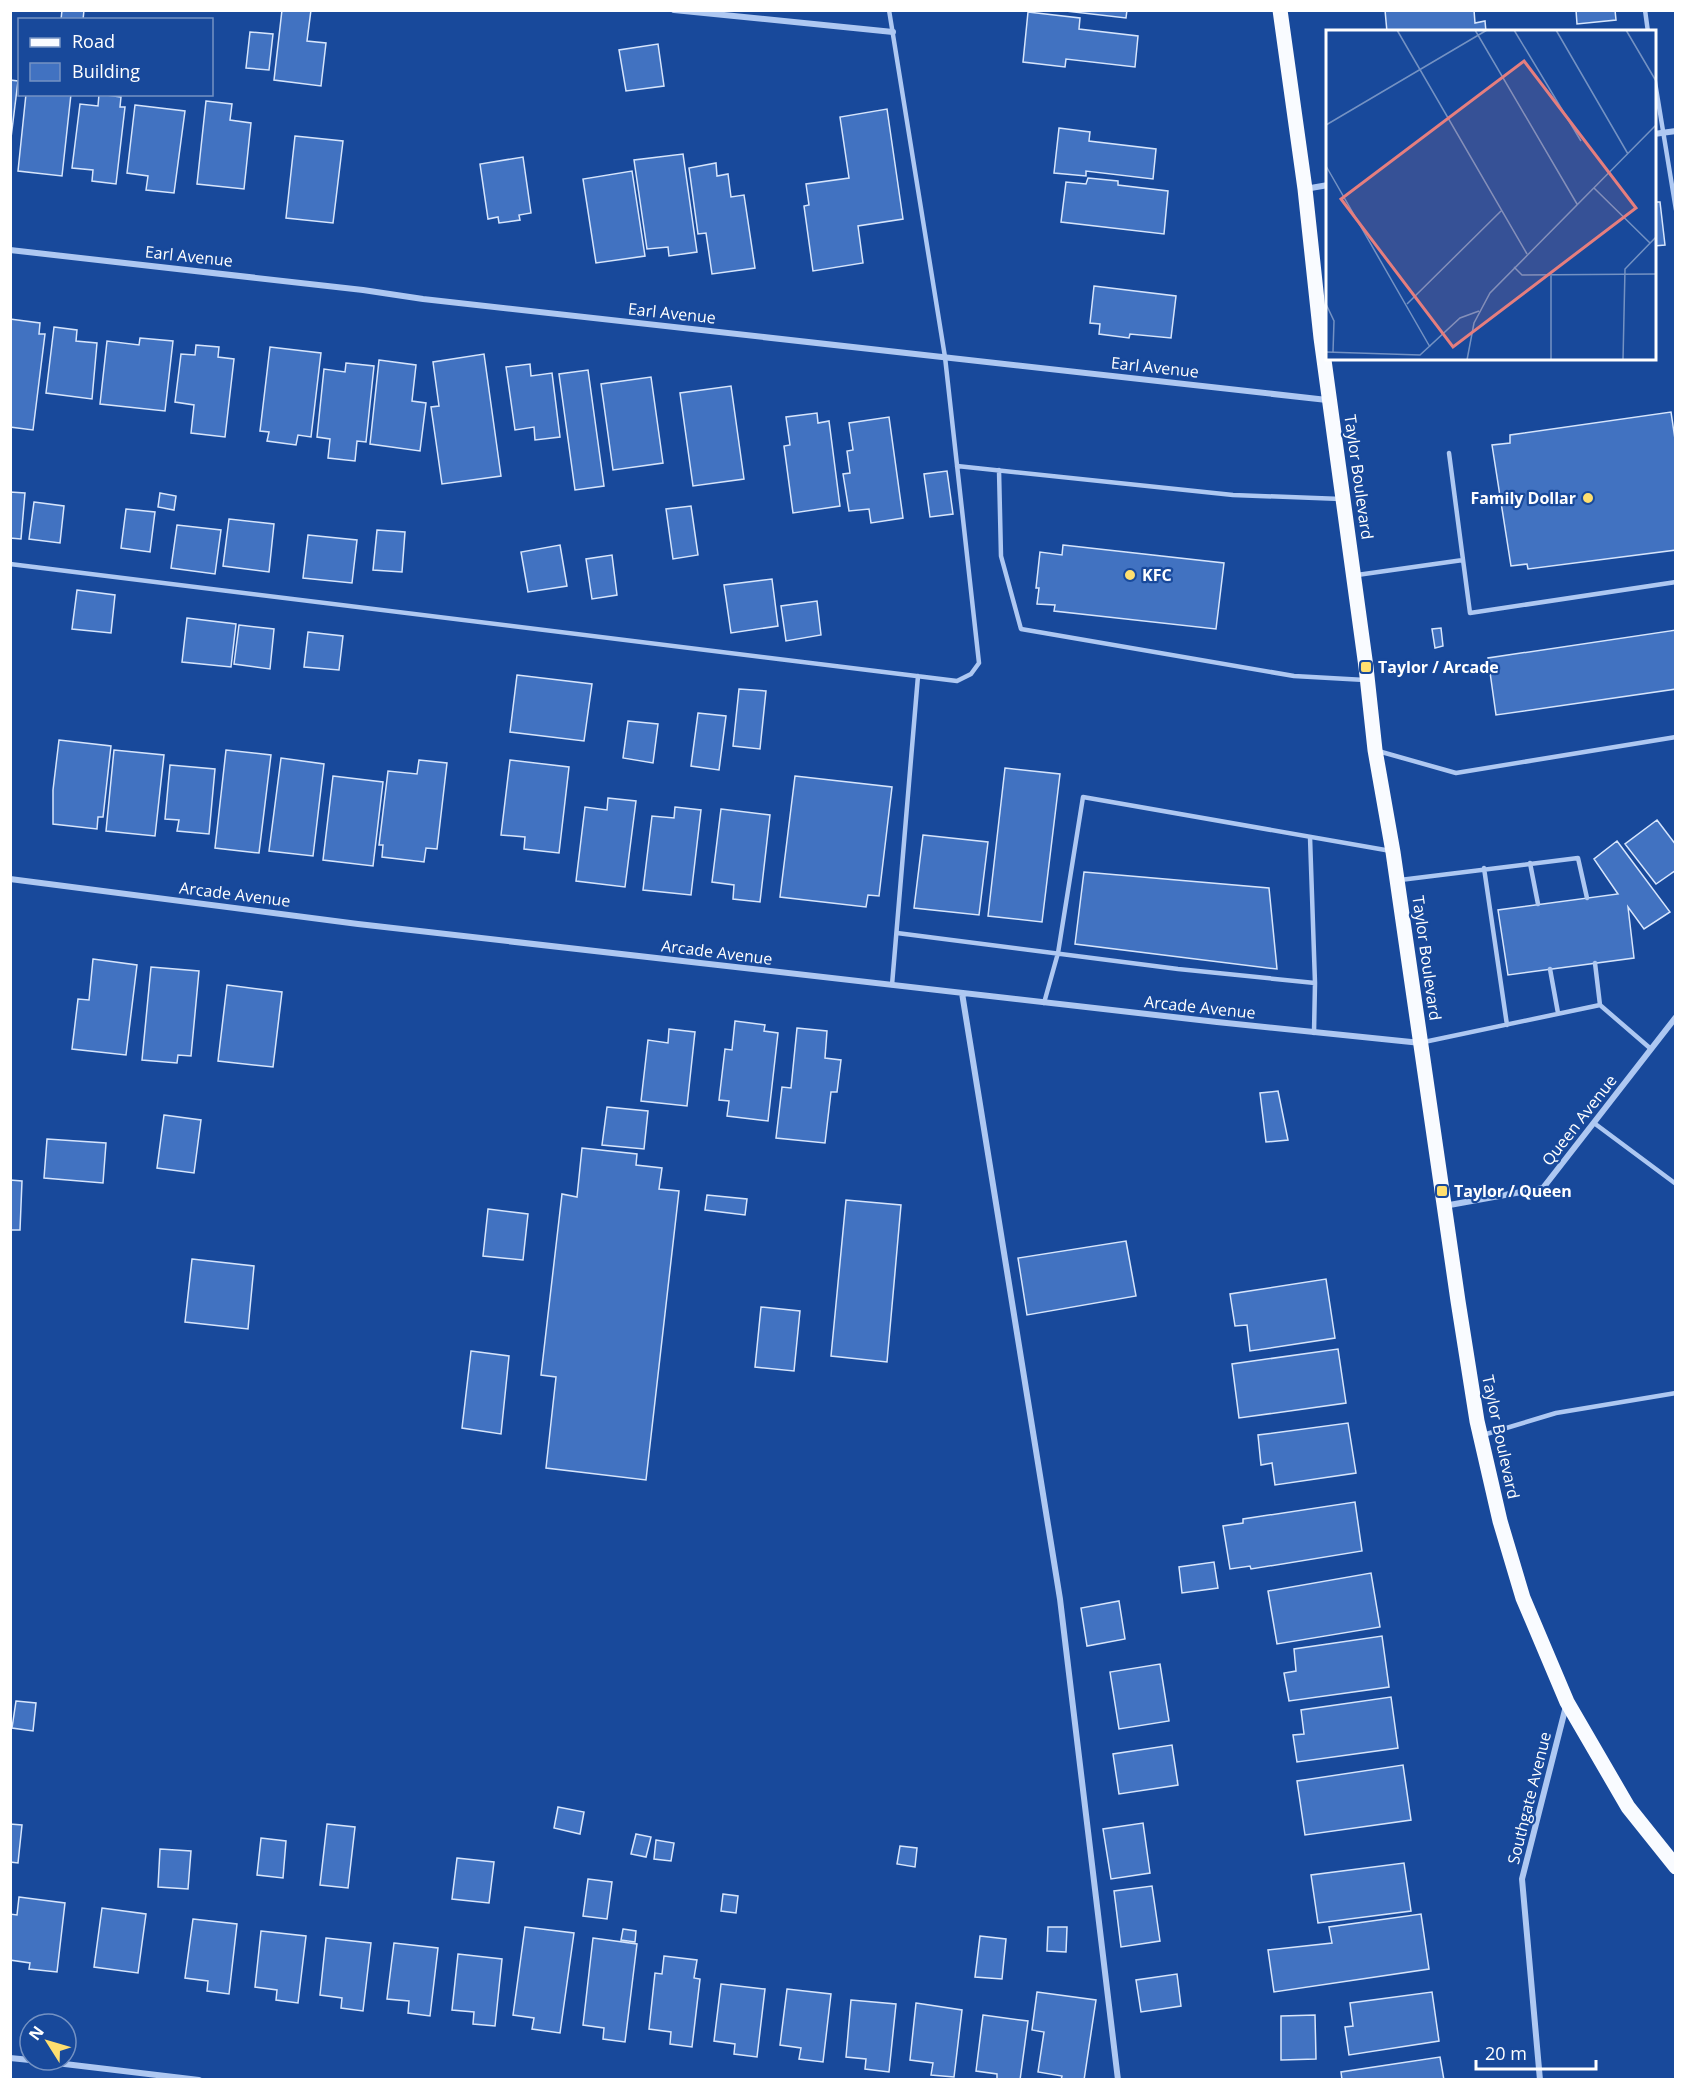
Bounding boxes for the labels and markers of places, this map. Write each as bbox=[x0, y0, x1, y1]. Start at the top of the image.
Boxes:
place label: Family Dollar bbox=[1470, 487, 1576, 509]
marker: Family Dollar bbox=[1581, 491, 1595, 505]
place label: KFC bbox=[1142, 564, 1172, 586]
marker: KFC bbox=[1123, 568, 1137, 582]
place label: Taylor / Arcade bbox=[1378, 656, 1499, 678]
marker: Taylor / Arcade bbox=[1359, 660, 1373, 674]
place label: Taylor / Queen bbox=[1454, 1180, 1572, 1202]
marker: Taylor / Queen bbox=[1435, 1184, 1449, 1198]

